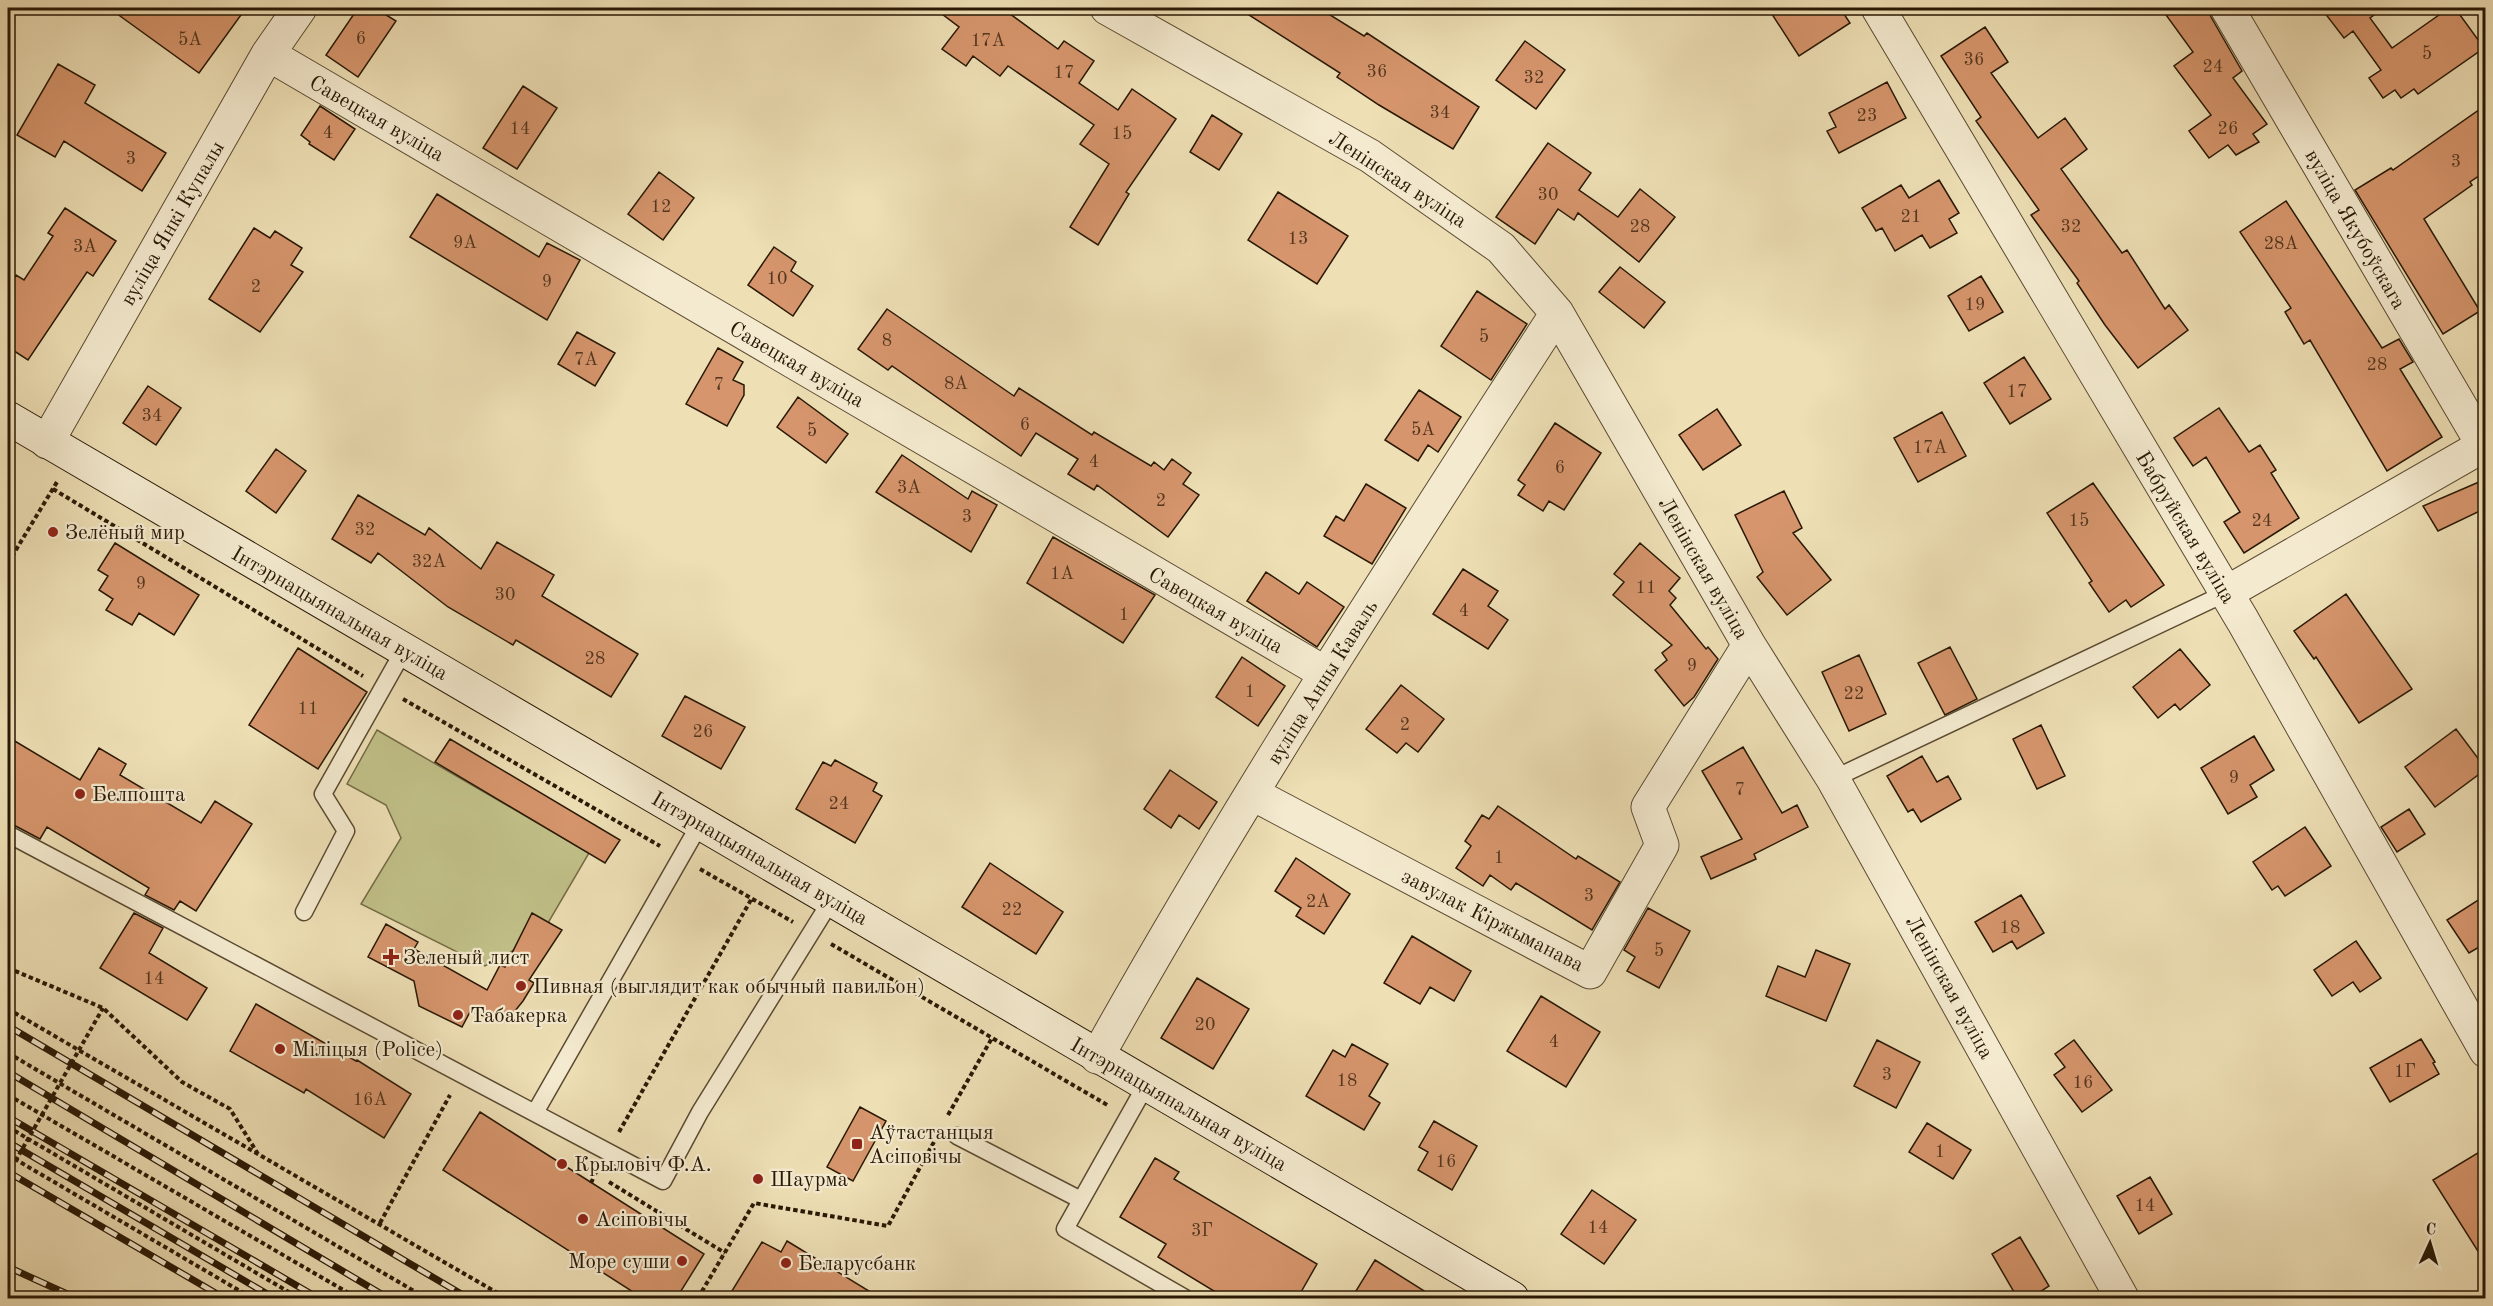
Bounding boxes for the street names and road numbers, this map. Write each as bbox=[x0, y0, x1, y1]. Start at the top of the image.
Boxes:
street label: Савецкая вуліца bbox=[305, 72, 447, 166]
street label: Ленінская вуліца bbox=[1324, 128, 1470, 233]
street label: вуліца Янкі Купалы bbox=[118, 138, 229, 310]
street label: вуліца Якубоўскага bbox=[2300, 146, 2409, 313]
street label: Савецкая вуліца bbox=[725, 318, 867, 412]
street label: Бабруйская вуліца bbox=[2131, 448, 2238, 608]
street label: Ленінская вуліца bbox=[1654, 494, 1752, 643]
street label: Інтэрнацыянальная вуліца bbox=[227, 544, 451, 685]
street label: Савецкая вуліца bbox=[1144, 564, 1286, 658]
street label: вуліца Анны Каваль bbox=[1264, 597, 1382, 769]
street label: Інтэрнацыянальная вуліца bbox=[647, 789, 871, 930]
street label: завулак Кіржыманава bbox=[1398, 866, 1587, 976]
street label: Ленінская вуліца bbox=[1901, 913, 1997, 1063]
street label: Інтэрнацыянальная вуліца bbox=[1066, 1035, 1290, 1176]

